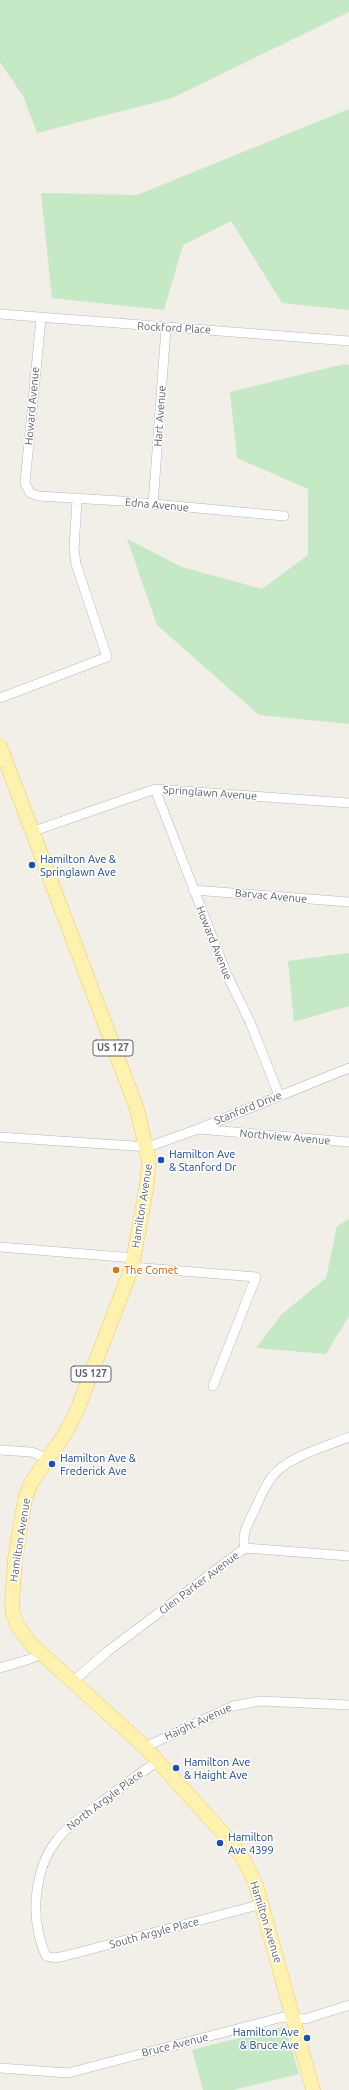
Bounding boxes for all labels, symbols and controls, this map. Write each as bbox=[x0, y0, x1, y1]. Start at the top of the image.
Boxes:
street label: Rockford Place bbox=[137, 319, 211, 337]
street label: Howard Avenue bbox=[22, 366, 42, 446]
street label: Hart Avenue bbox=[151, 385, 169, 447]
street label: Edna Avenue bbox=[125, 496, 189, 514]
street label: Springlawn Avenue bbox=[162, 783, 258, 803]
place label: Hamilton Ave & Springlawn Ave bbox=[40, 852, 116, 878]
marker: Hamilton Ave & Springlawn Ave bbox=[27, 860, 37, 870]
street label: Barvac Avenue bbox=[234, 886, 308, 906]
street label: Howard Avenue bbox=[193, 904, 235, 982]
road number: US 127 bbox=[93, 1040, 133, 1056]
street label: Stanford Drive bbox=[212, 1088, 284, 1128]
street label: Northview Avenue bbox=[239, 1126, 331, 1148]
place label: Hamilton Ave & Stanford Dr bbox=[169, 1147, 236, 1173]
marker: Hamilton Ave & Stanford Dr bbox=[156, 1155, 166, 1165]
street label: Hamilton Avenue bbox=[129, 1163, 155, 1249]
place label: The Comet bbox=[124, 1263, 178, 1277]
marker: The Comet bbox=[111, 1265, 121, 1275]
road number: US 127 bbox=[71, 1366, 111, 1382]
place label: Hamilton Ave & Frederick Ave bbox=[60, 1451, 136, 1477]
marker: Hamilton Ave & Frederick Ave bbox=[47, 1459, 57, 1469]
street label: Hamilton Avenue bbox=[7, 1497, 33, 1583]
street label: Glen Parker Avenue bbox=[156, 1549, 242, 1617]
street label: Haight Avenue bbox=[162, 1701, 234, 1743]
place label: Hamilton Ave & Haight Ave bbox=[184, 1755, 250, 1781]
marker: Hamilton Ave & Haight Ave bbox=[171, 1763, 181, 1773]
street label: North Argyle Place bbox=[64, 1767, 146, 1833]
place label: Hamilton Ave 4399 bbox=[228, 1830, 274, 1856]
marker: Hamilton Ave 4399 bbox=[215, 1838, 225, 1848]
street label: Hamilton Avenue bbox=[247, 1879, 285, 1965]
street label: South Argyle Place bbox=[108, 1915, 200, 1951]
place label: Hamilton Ave & Bruce Ave bbox=[233, 2025, 299, 2051]
street label: Bruce Avenue bbox=[140, 2030, 210, 2060]
marker: Hamilton Ave & Bruce Ave bbox=[302, 2033, 312, 2043]

